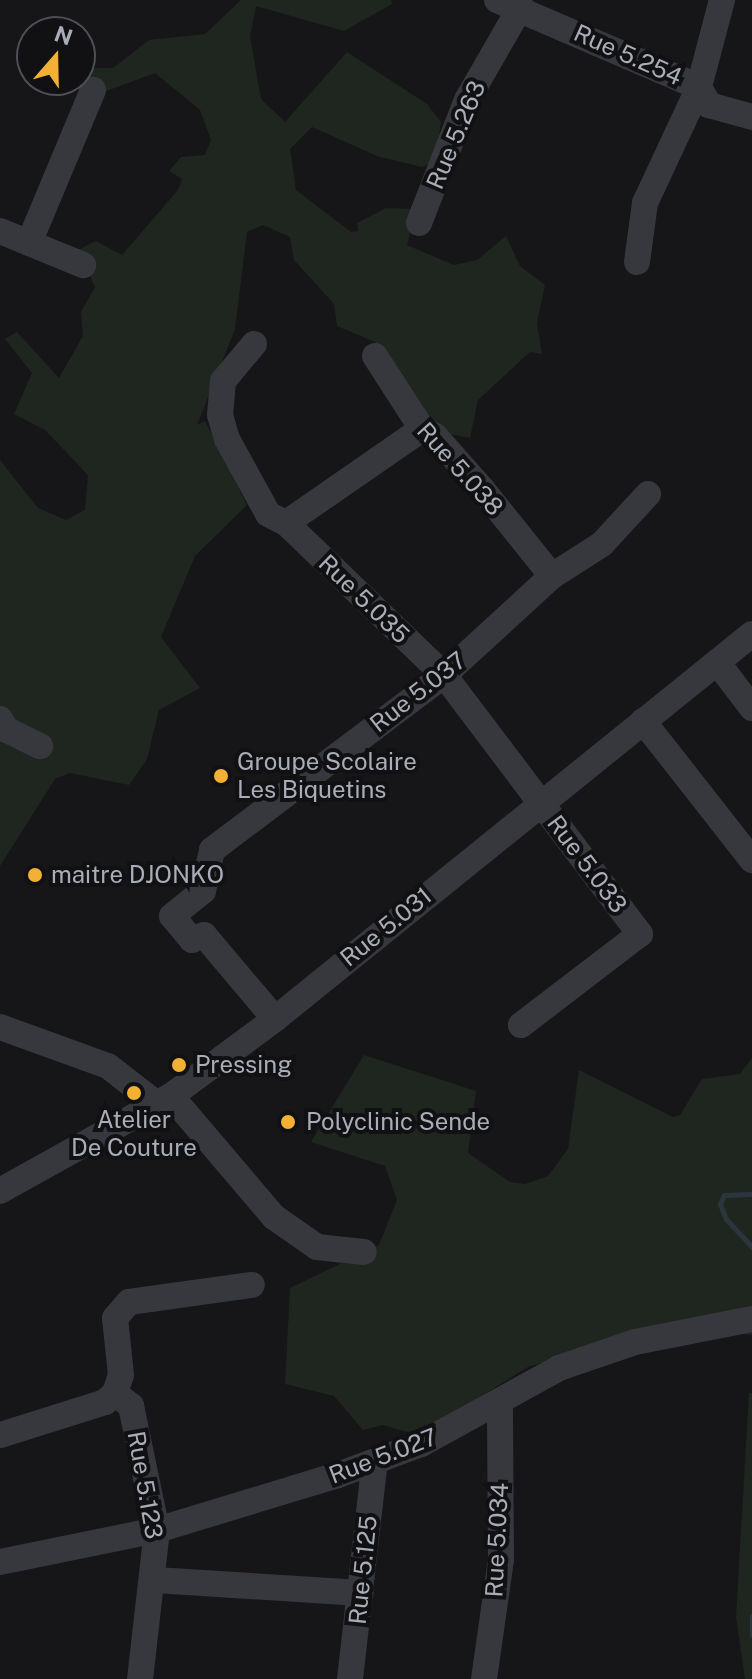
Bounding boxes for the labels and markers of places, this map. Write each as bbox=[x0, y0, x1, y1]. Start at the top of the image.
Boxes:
place label: Groupe Scolaire Les Biquetins bbox=[237, 748, 417, 804]
marker: Groupe Scolaire Les Biquetins bbox=[212, 767, 230, 785]
place label: maitre DJONKO bbox=[51, 861, 224, 889]
marker: maitre DJONKO bbox=[26, 866, 44, 884]
place label: Pressing bbox=[195, 1051, 292, 1079]
marker: Pressing bbox=[170, 1056, 188, 1074]
marker: Atelier De Couture bbox=[125, 1084, 143, 1102]
place label: Atelier De Couture bbox=[71, 1106, 197, 1162]
place label: Polyclinic Sende bbox=[306, 1108, 490, 1136]
marker: Polyclinic Sende bbox=[277, 1111, 299, 1133]

